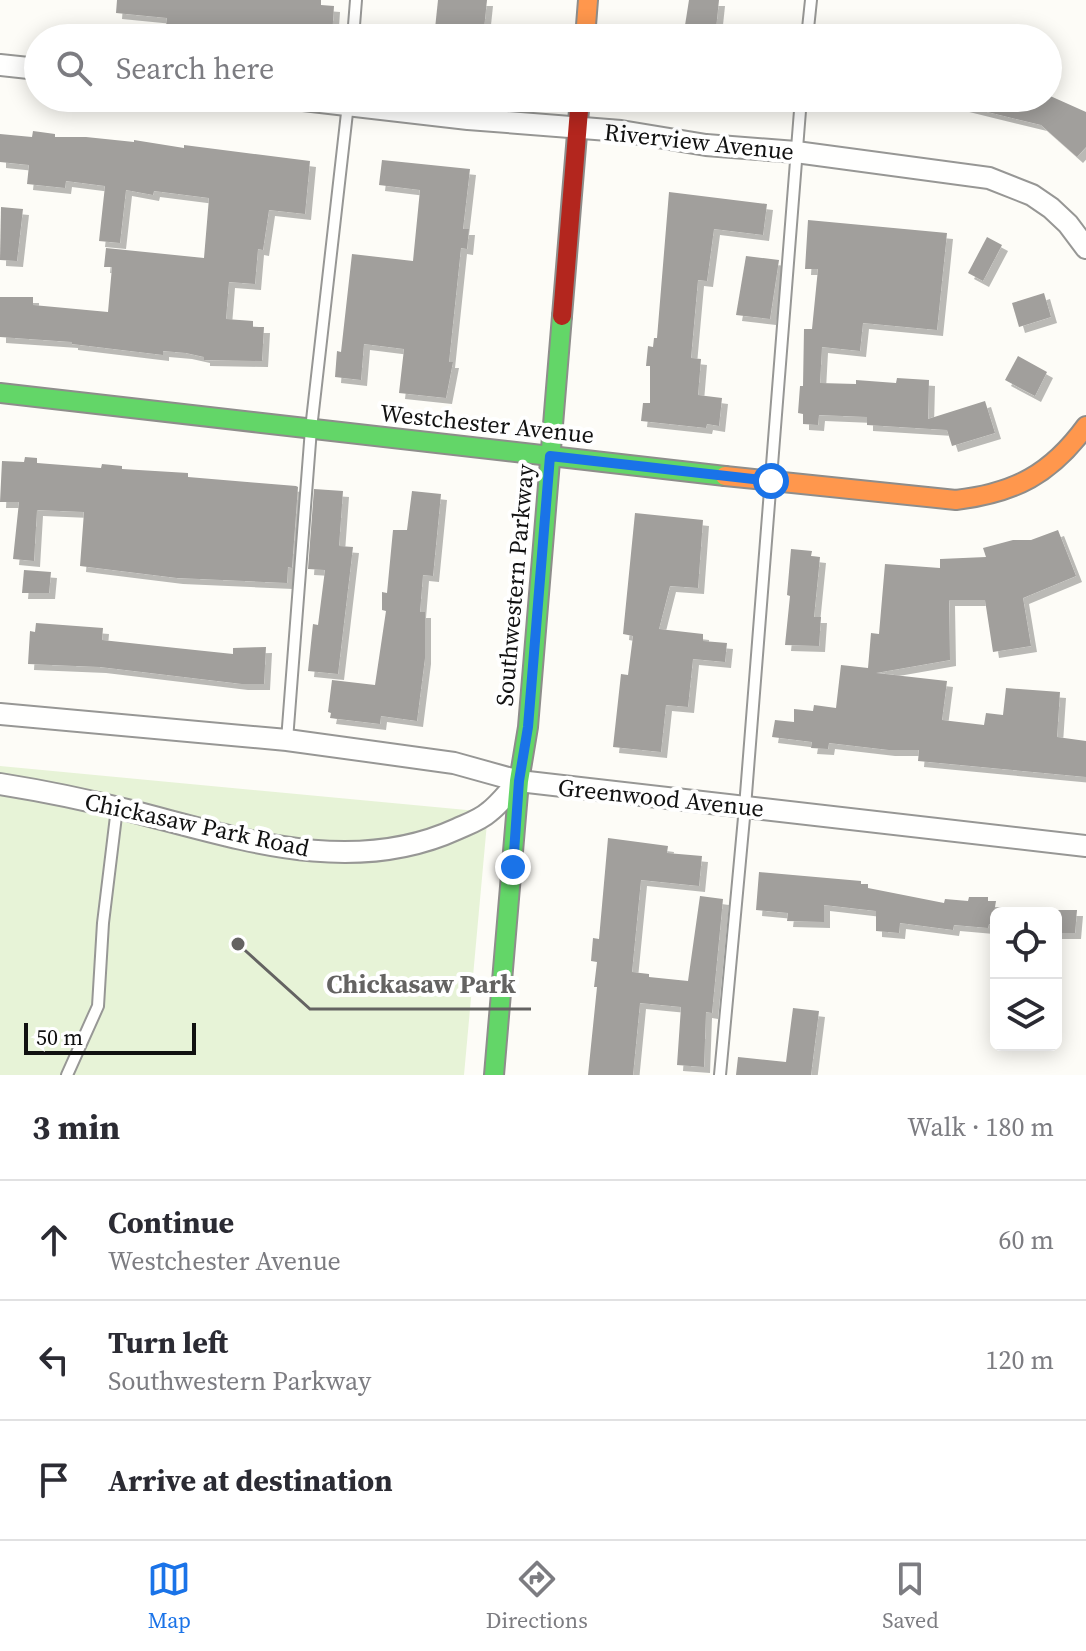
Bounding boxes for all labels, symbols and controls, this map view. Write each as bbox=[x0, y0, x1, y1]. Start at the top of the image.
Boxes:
search box bbox=[24, 24, 1062, 112]
icon: search bbox=[52, 46, 96, 90]
text: Search here bbox=[116, 48, 274, 89]
street label: Riverview Avenue bbox=[603, 115, 796, 168]
street label: Westchester Avenue bbox=[378, 396, 596, 451]
street label: Southwestern Parkway bbox=[487, 462, 542, 707]
route start bbox=[753, 463, 789, 499]
street label: Greenwood Avenue bbox=[556, 770, 766, 825]
street label: Chickasaw Park Road bbox=[82, 785, 313, 865]
route end bbox=[495, 849, 531, 885]
map controls bbox=[990, 907, 1062, 1051]
button: locate bbox=[990, 907, 1062, 979]
callout: Chickasaw Park bbox=[310, 959, 531, 1009]
text: Chickasaw Park bbox=[326, 966, 516, 1002]
button: layers bbox=[990, 979, 1062, 1051]
scale bar bbox=[24, 1019, 196, 1055]
text: 50 m bbox=[36, 1022, 83, 1052]
text: 3 min bbox=[32, 1104, 120, 1150]
text: Walk · 180 m bbox=[907, 1109, 1054, 1145]
text: Continue bbox=[108, 1202, 234, 1243]
icon: ahead bbox=[32, 1218, 76, 1262]
text: 60 m bbox=[999, 1222, 1054, 1258]
text: Westchester Avenue bbox=[108, 1243, 341, 1279]
text: Turn left bbox=[108, 1322, 228, 1363]
icon: left bbox=[32, 1338, 76, 1382]
text: 120 m bbox=[986, 1342, 1054, 1378]
text: Southwestern Parkway bbox=[108, 1363, 371, 1399]
icon: arrive bbox=[32, 1458, 76, 1502]
text: Arrive at destination bbox=[108, 1460, 393, 1501]
tab: Map bbox=[147, 1557, 191, 1635]
tab: Directions bbox=[486, 1557, 588, 1635]
tab: Saved bbox=[882, 1557, 939, 1635]

